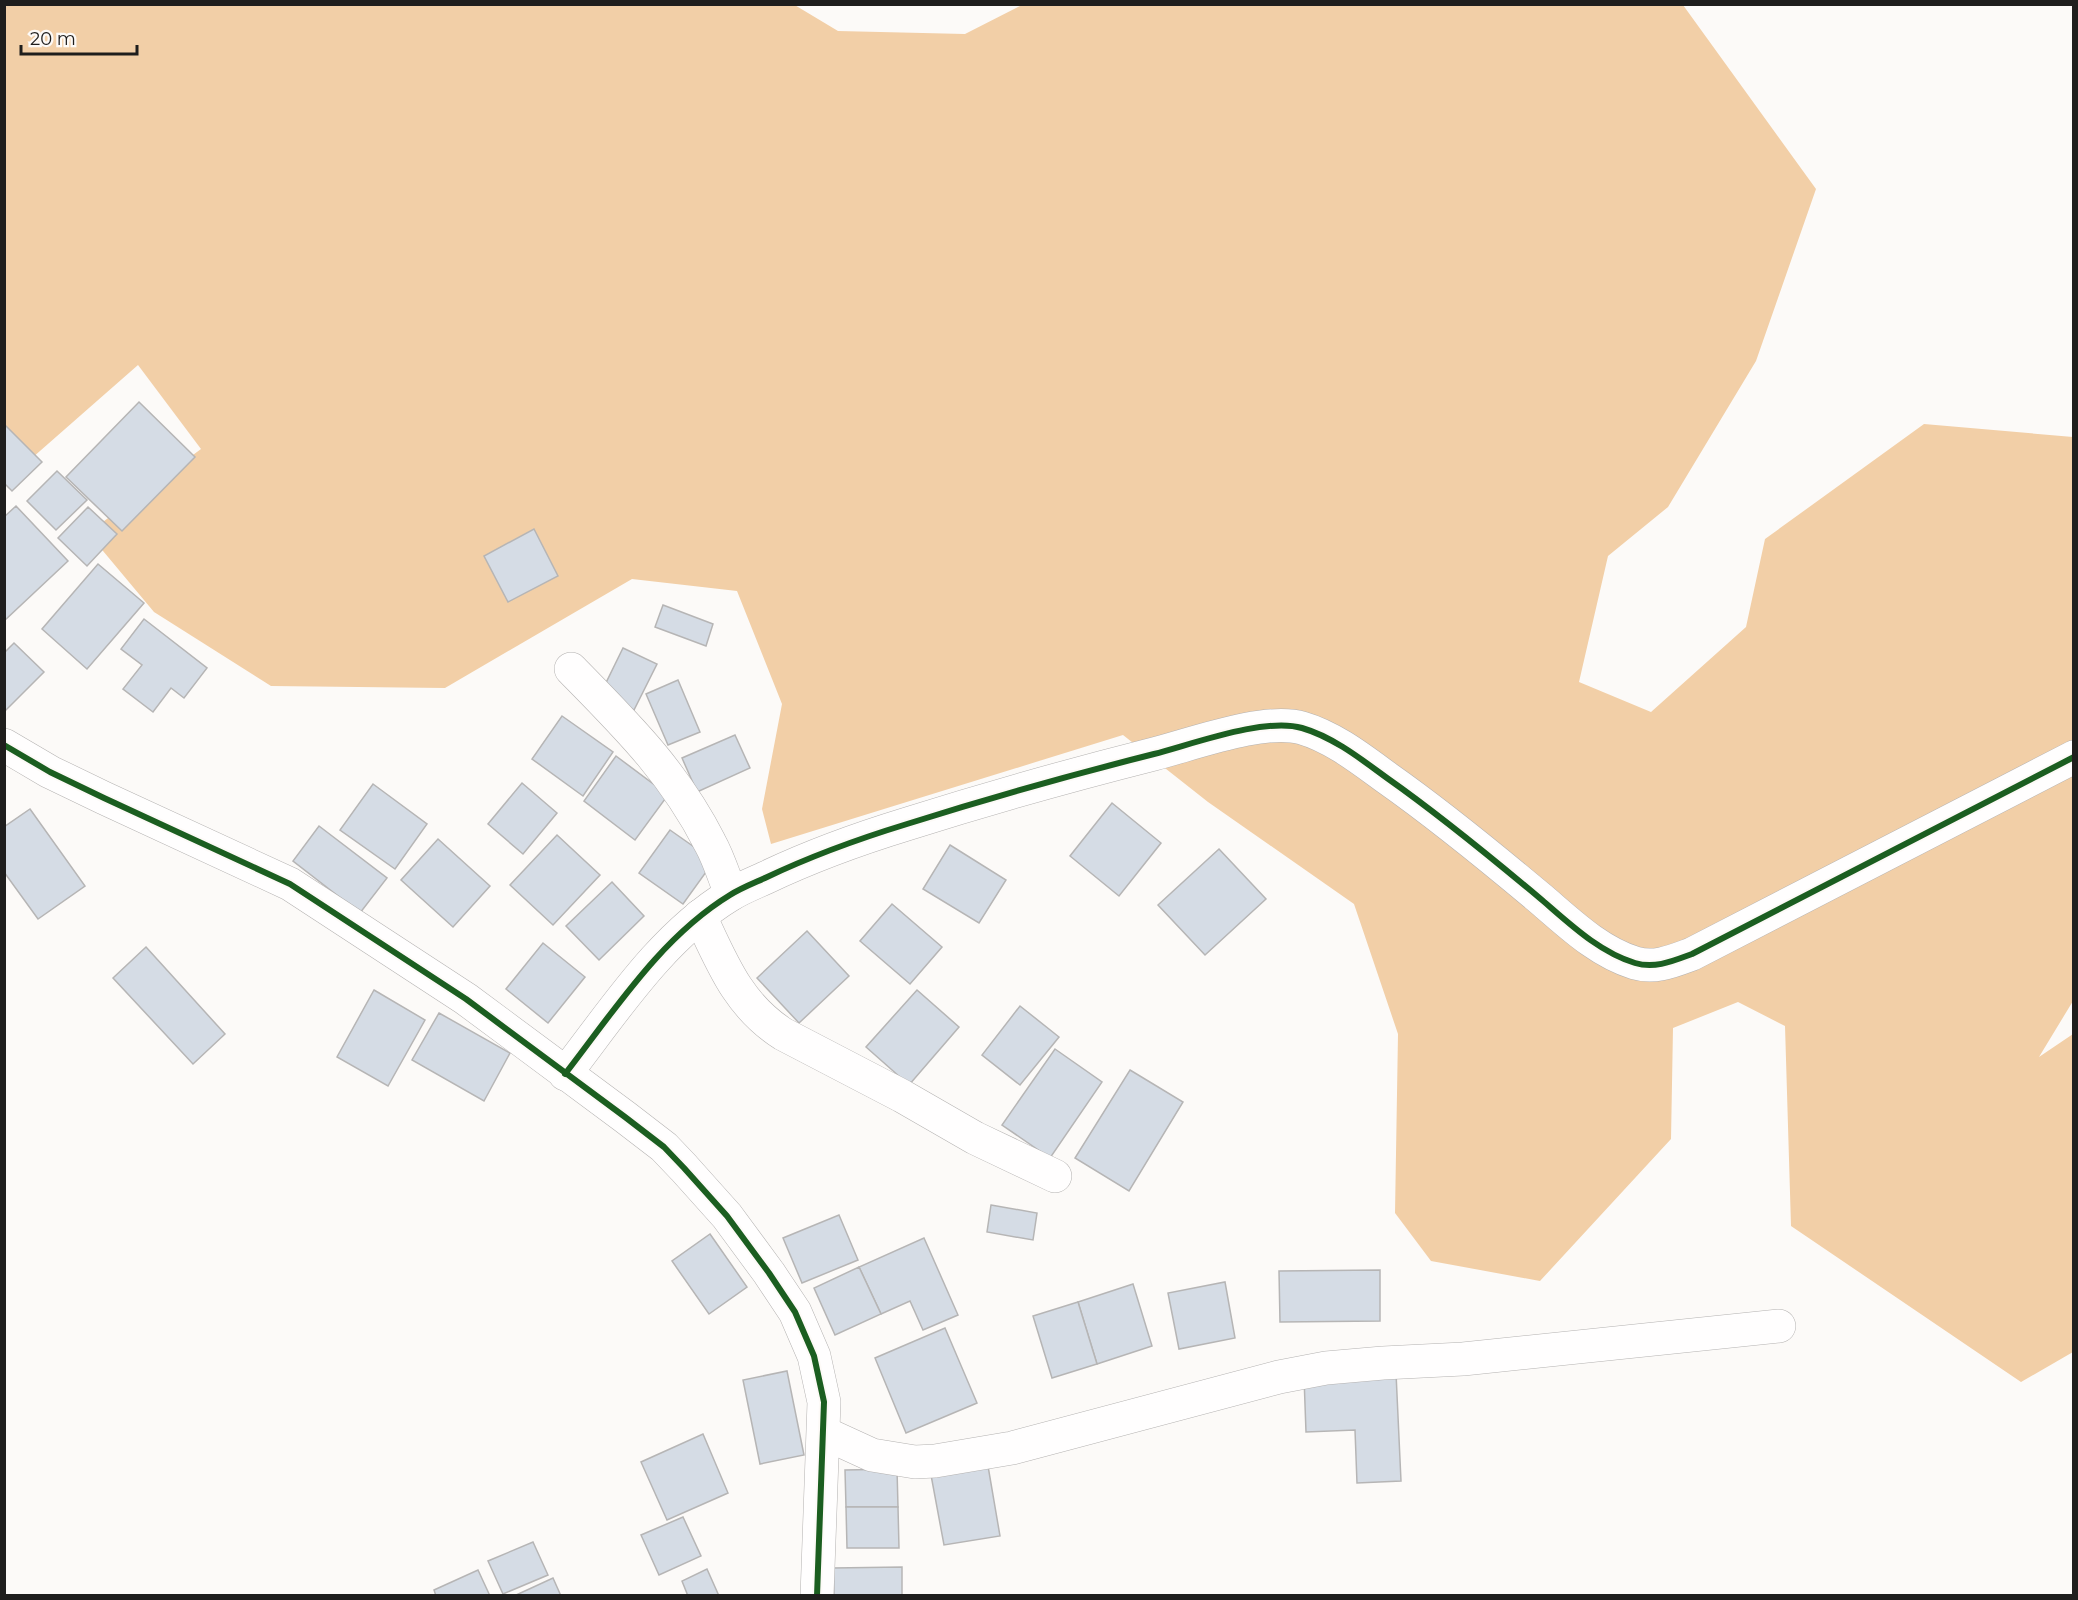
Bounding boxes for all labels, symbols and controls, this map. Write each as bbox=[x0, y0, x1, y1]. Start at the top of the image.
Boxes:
scale bar bbox=[21, 18, 136, 56]
text: 20 m bbox=[30, 28, 76, 50]

